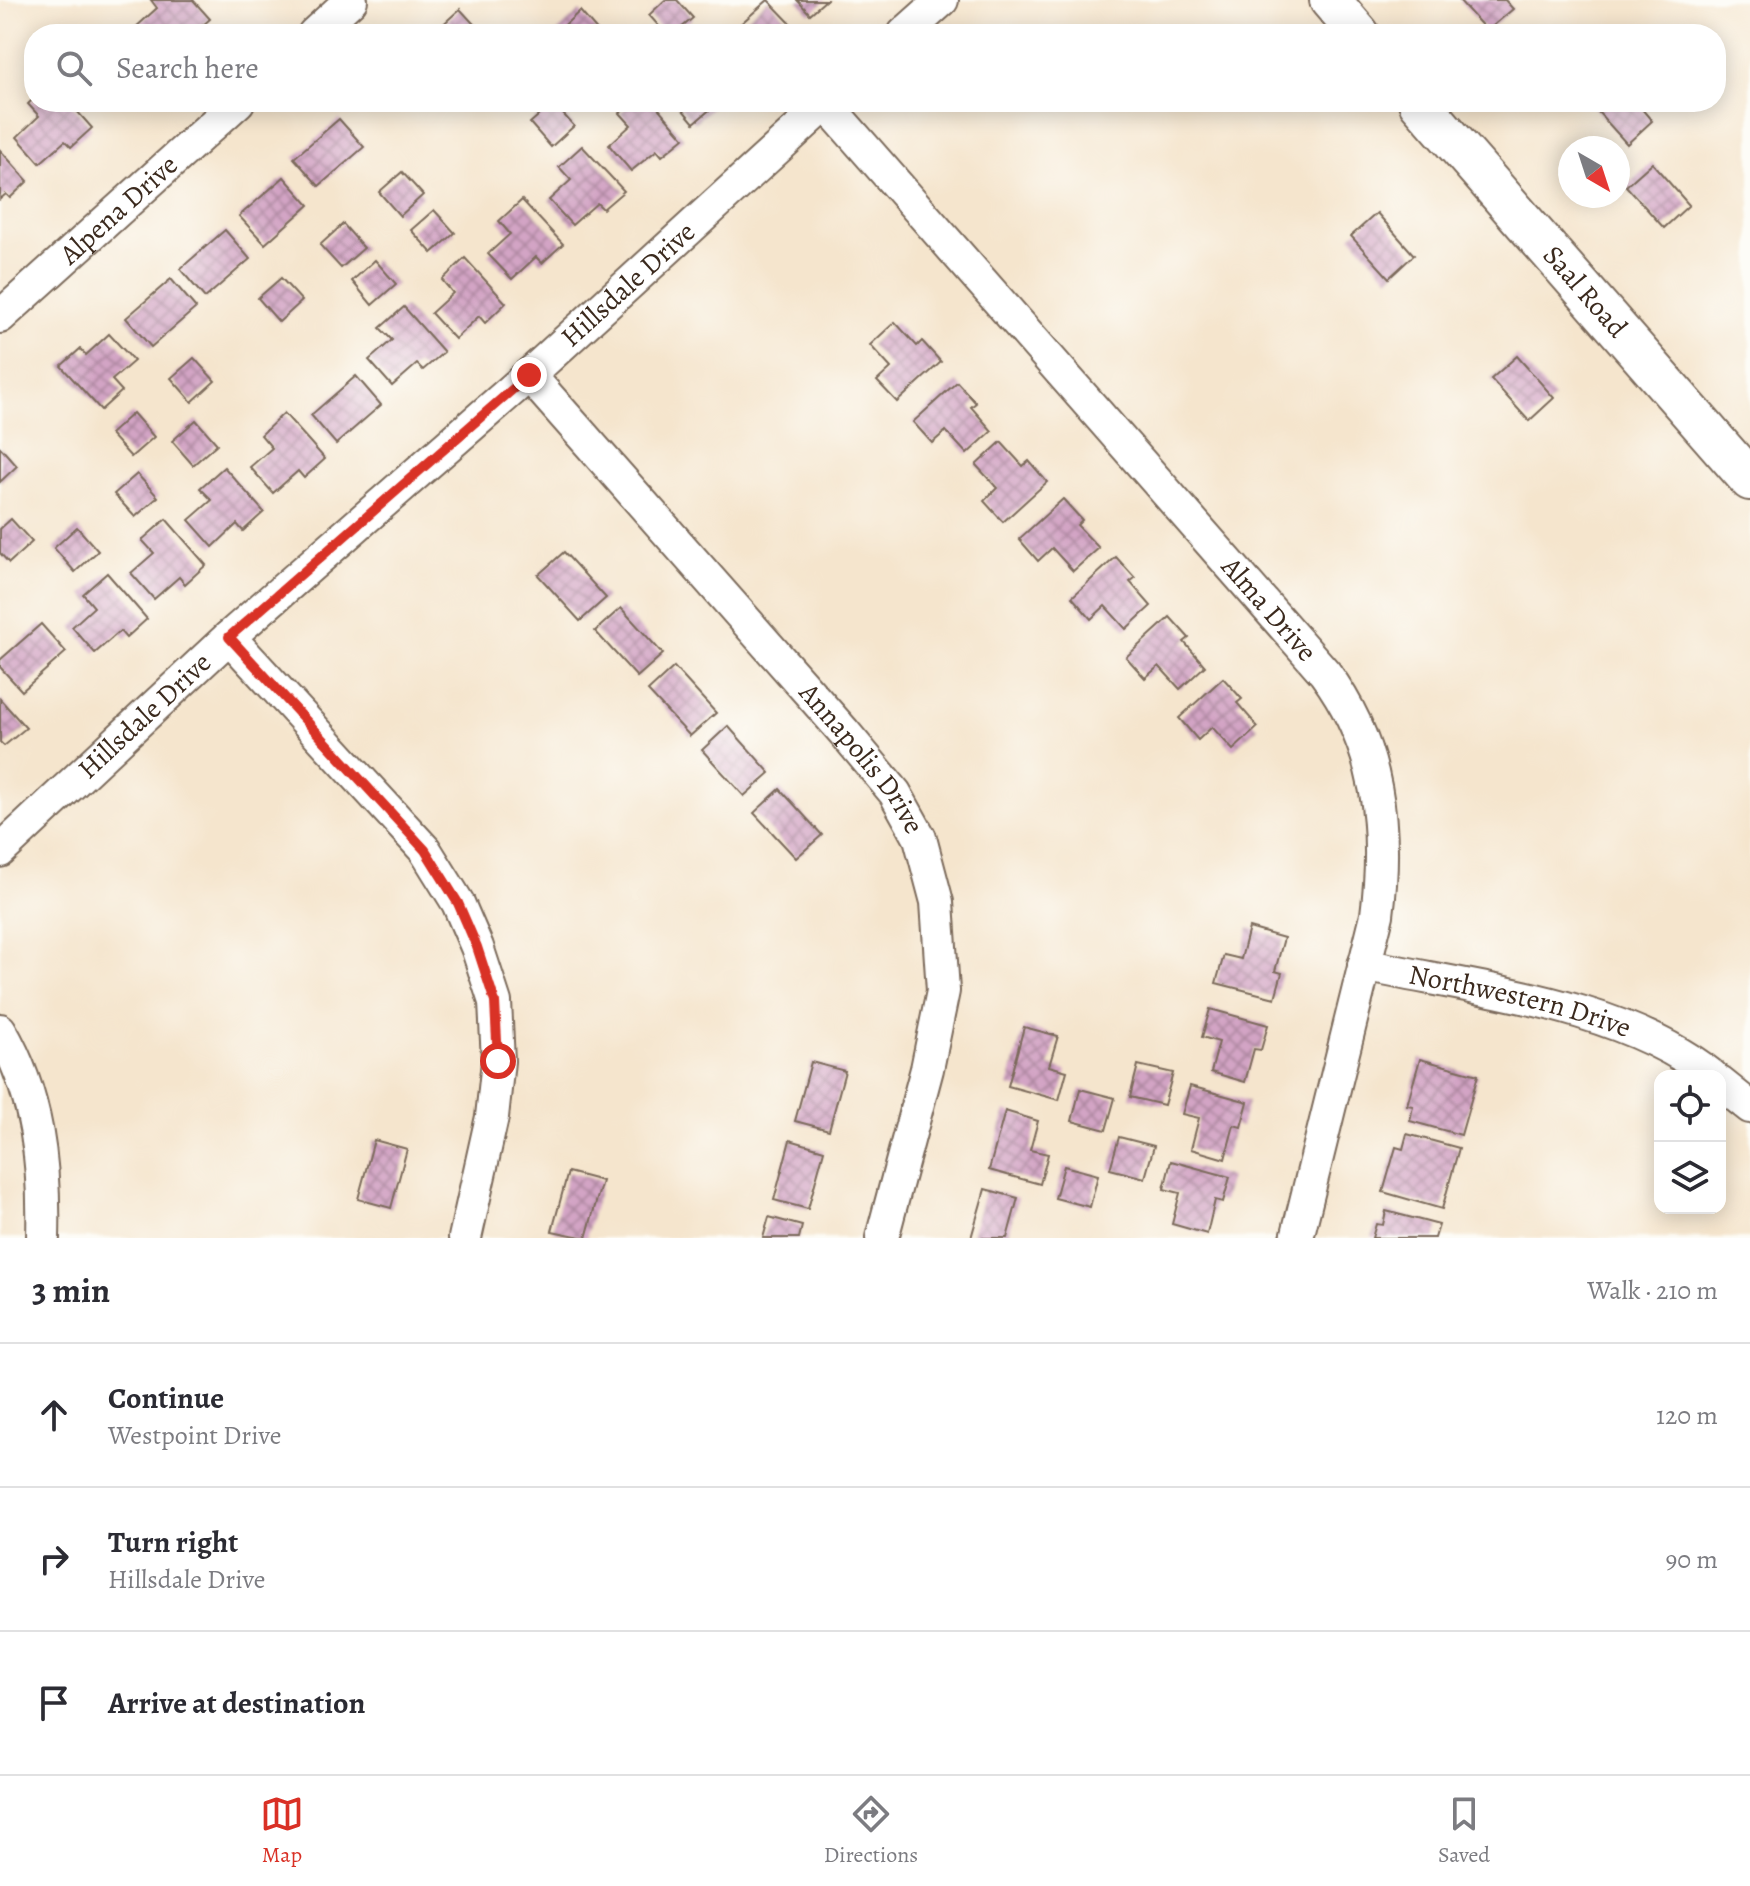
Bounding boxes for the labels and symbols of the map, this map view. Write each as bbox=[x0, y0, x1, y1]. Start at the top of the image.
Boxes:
north arrow bbox=[1558, 136, 1630, 208]
street label: Alpena Drive bbox=[51, 146, 186, 274]
street label: Hillsdale Drive bbox=[553, 213, 704, 356]
street label: Saal Road bbox=[1534, 237, 1637, 347]
route end bbox=[511, 357, 547, 393]
street label: Alma Drive bbox=[1212, 548, 1325, 670]
street label: Hillsdale Drive bbox=[70, 644, 220, 788]
street label: Annapolis Drive bbox=[790, 674, 933, 840]
street label: Northwestern Drive bbox=[1406, 955, 1637, 1047]
route start bbox=[480, 1043, 516, 1079]

